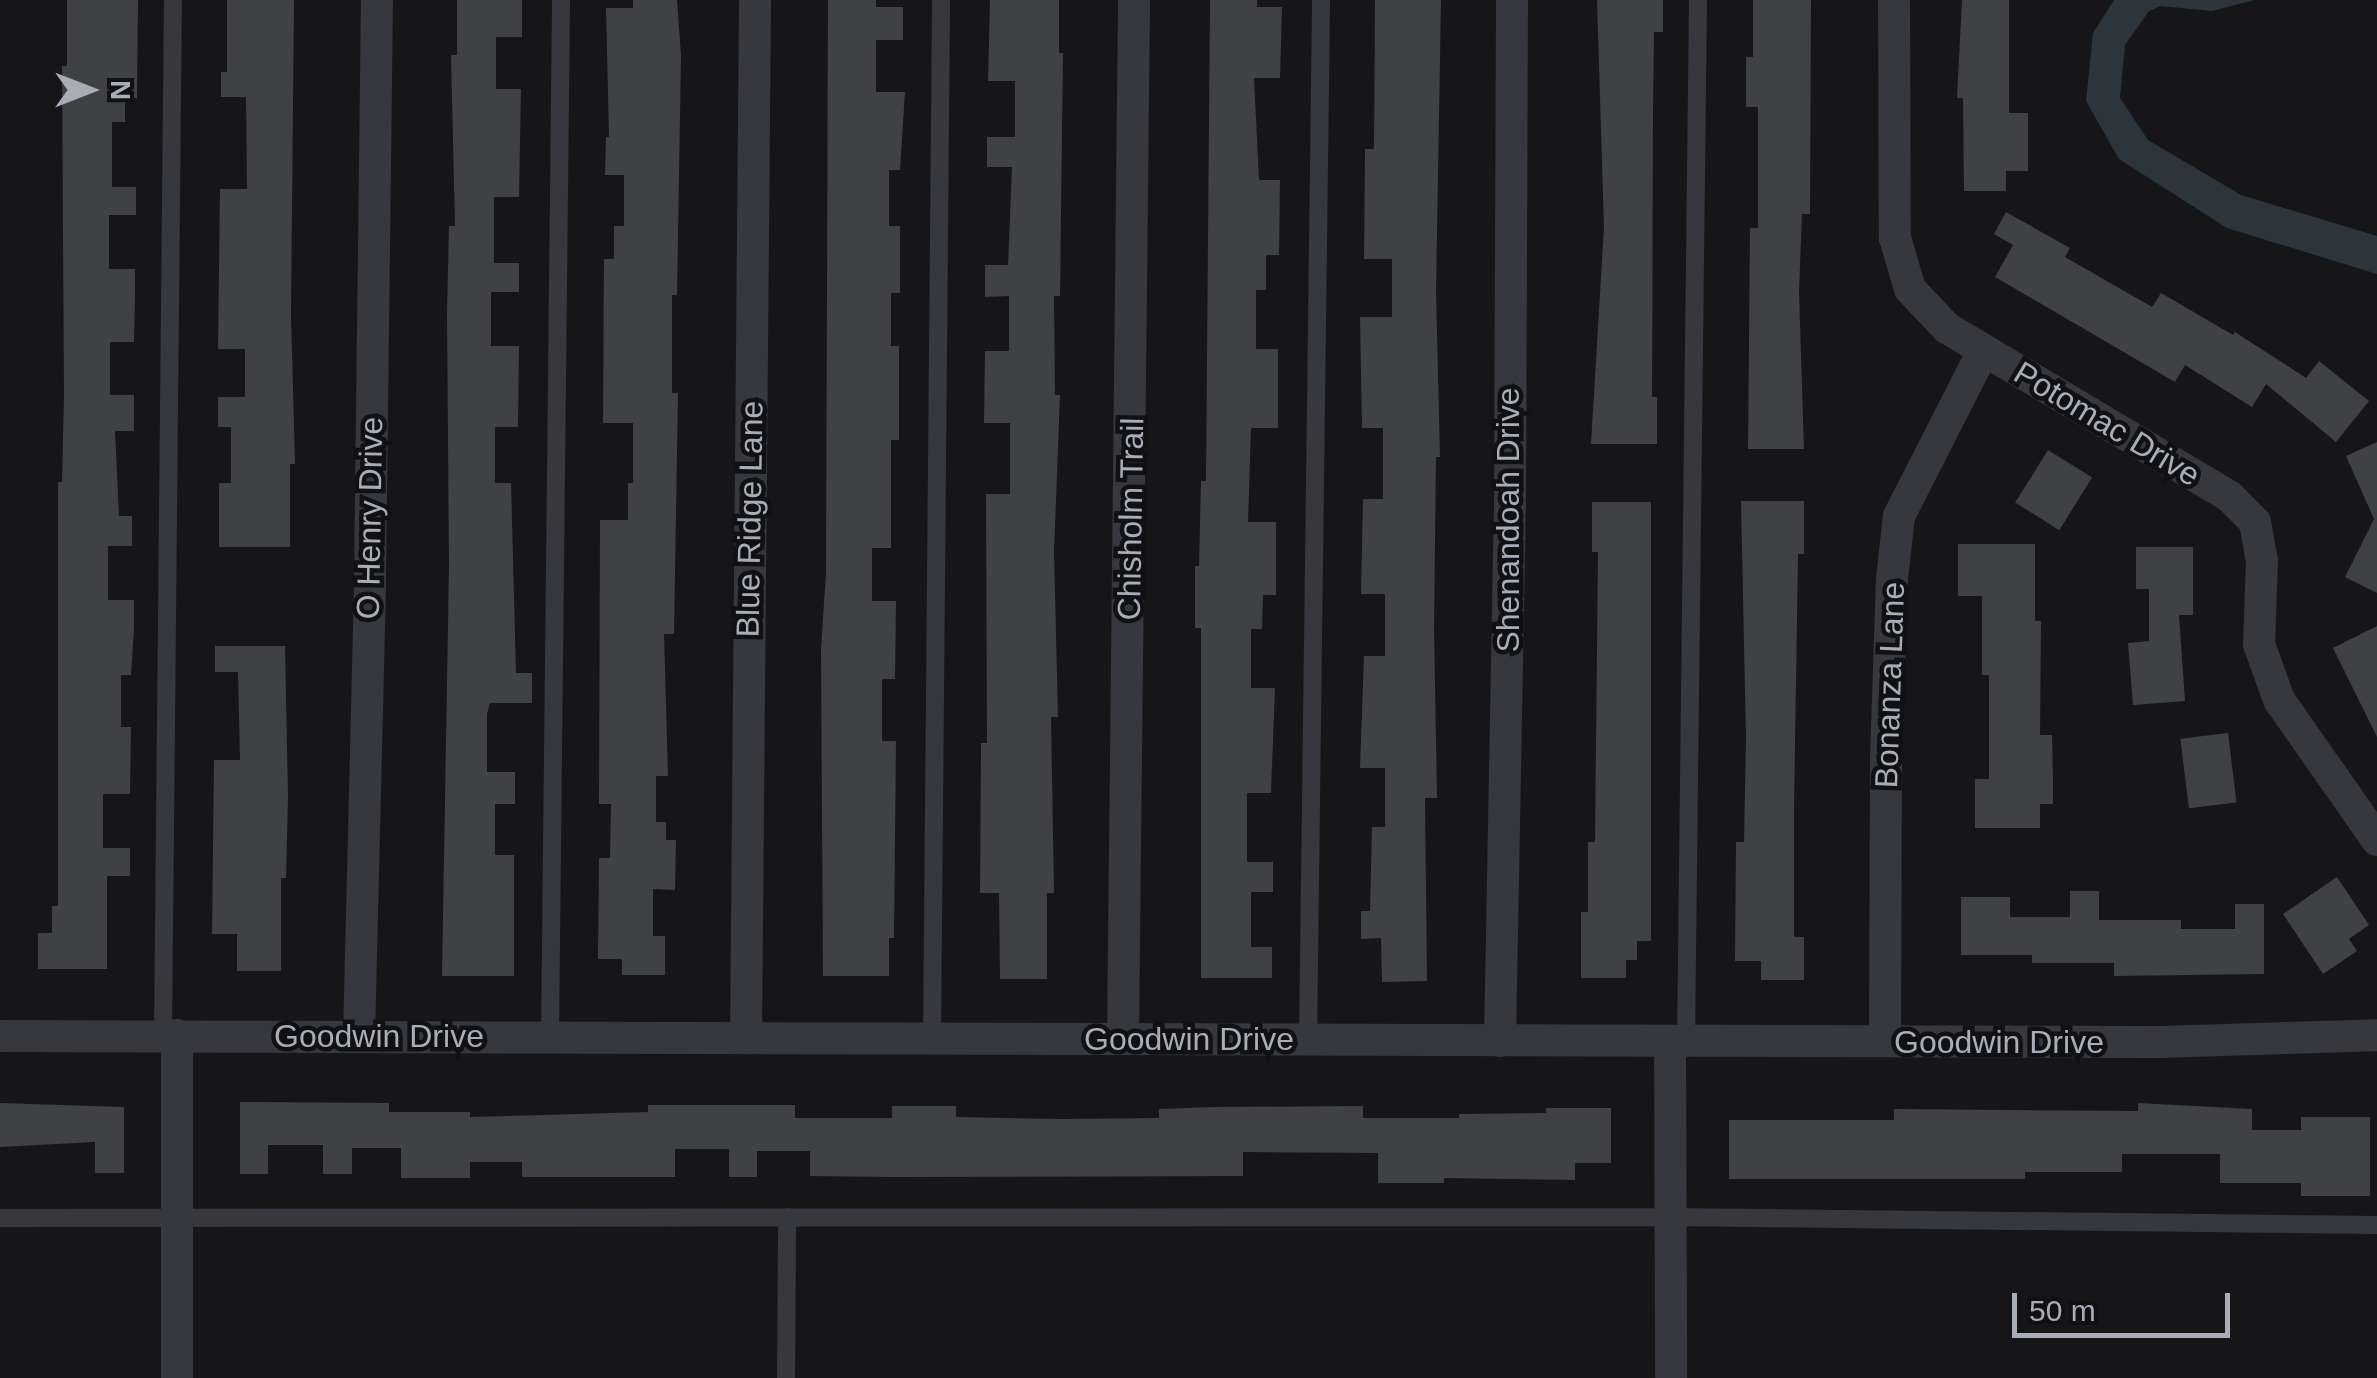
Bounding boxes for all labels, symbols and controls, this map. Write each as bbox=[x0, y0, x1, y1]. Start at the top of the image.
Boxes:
north arrow bbox=[40, 40, 140, 140]
text: N bbox=[105, 80, 136, 100]
street label: Potomac Drive bbox=[2007, 354, 2207, 494]
street label: Shenandoah Drive bbox=[1489, 387, 1527, 653]
street label: Blue Ridge Lane bbox=[729, 400, 771, 638]
street label: O Henry Drive bbox=[349, 416, 391, 620]
street label: Chisholm Trail bbox=[1110, 417, 1152, 621]
street label: Bonanza Lane bbox=[1867, 581, 1913, 789]
street label: Goodwin Drive bbox=[274, 1017, 484, 1055]
street label: Goodwin Drive bbox=[1084, 1020, 1294, 1058]
street label: Goodwin Drive bbox=[1894, 1023, 2104, 1061]
scale bar bbox=[2017, 1273, 2234, 1335]
text: 50 m bbox=[2029, 1294, 2096, 1327]

